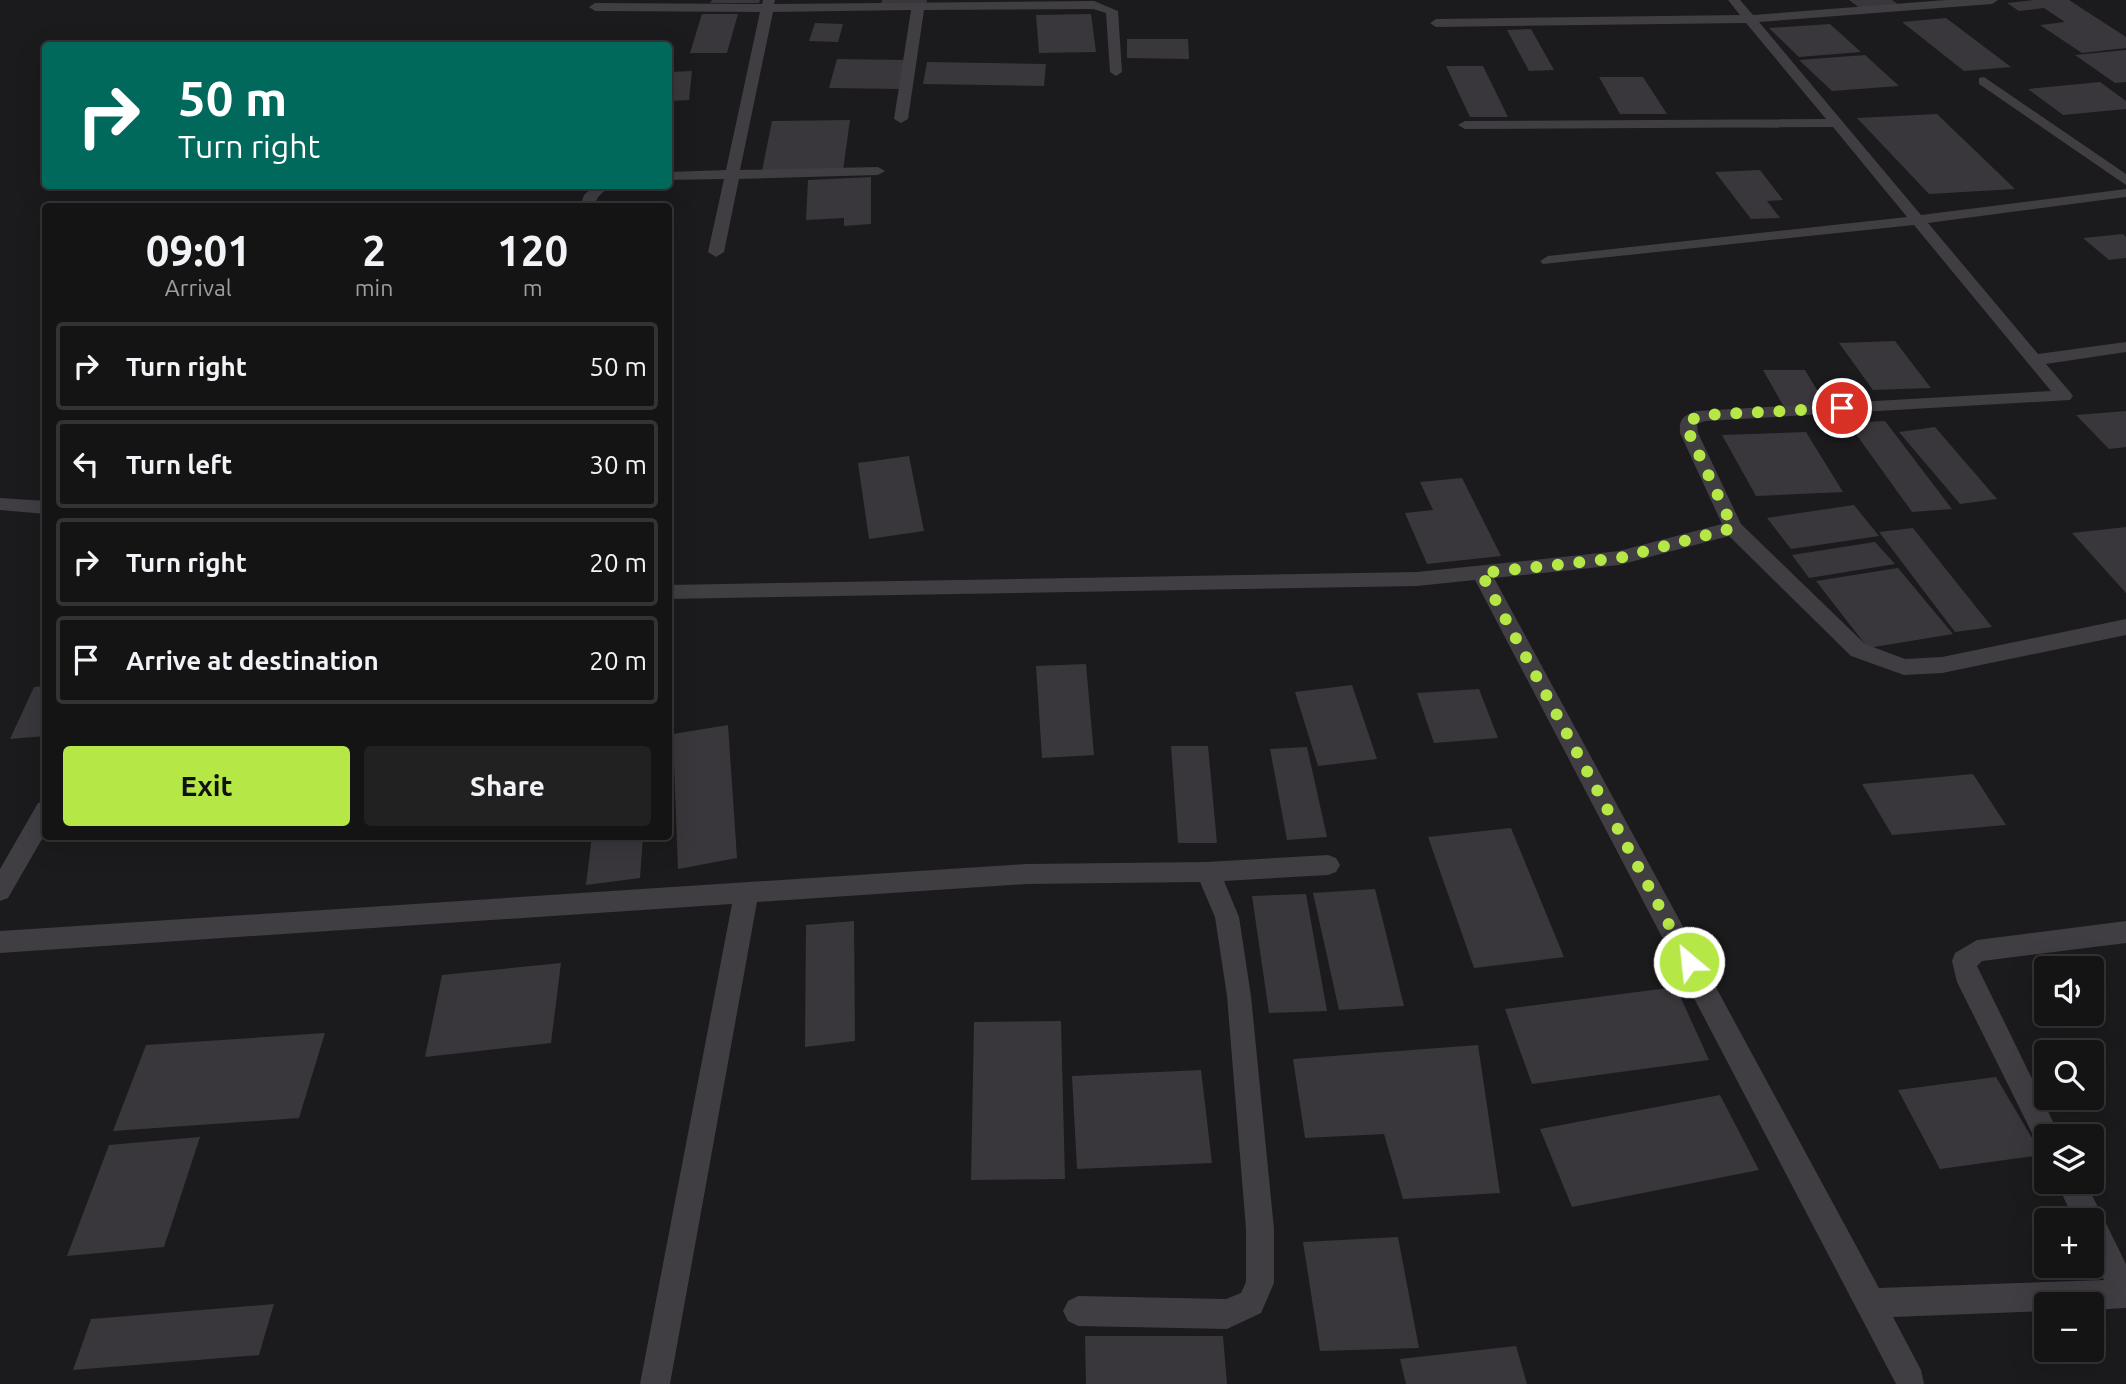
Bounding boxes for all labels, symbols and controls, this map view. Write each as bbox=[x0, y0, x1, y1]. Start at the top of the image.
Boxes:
icon: right bbox=[63, 70, 154, 161]
text: 50 m bbox=[178, 70, 287, 125]
text: Turn right bbox=[178, 128, 320, 164]
text: 09:01 bbox=[146, 227, 251, 274]
text: 2 bbox=[362, 227, 386, 274]
text: 120 bbox=[497, 227, 568, 274]
text: Arrival bbox=[165, 275, 232, 300]
text: min bbox=[355, 275, 393, 300]
text: m bbox=[523, 275, 543, 300]
icon: right bbox=[67, 347, 105, 385]
text: Turn right bbox=[126, 352, 247, 381]
text: 50 m bbox=[589, 352, 647, 381]
pin bbox=[1812, 378, 1872, 438]
icon: arrive bbox=[1823, 389, 1861, 427]
icon: left bbox=[67, 445, 105, 483]
text: Turn left bbox=[126, 450, 232, 479]
text: 30 m bbox=[589, 450, 647, 479]
icon: right bbox=[67, 543, 105, 581]
text: Turn right bbox=[126, 548, 247, 577]
text: 20 m bbox=[589, 548, 647, 577]
icon: arrive bbox=[67, 641, 105, 679]
text: Arrive at destination bbox=[126, 646, 379, 675]
text: 20 m bbox=[589, 646, 647, 675]
button: Exit bbox=[63, 746, 350, 826]
button: Share bbox=[364, 746, 651, 826]
position arrow bbox=[1652, 925, 1726, 999]
map controls bbox=[2034, 956, 2104, 1362]
button: sound bbox=[2034, 956, 2104, 1026]
button: search bbox=[2034, 1040, 2104, 1110]
button: layers bbox=[2034, 1124, 2104, 1194]
button: + bbox=[2034, 1208, 2104, 1278]
button: − bbox=[2034, 1292, 2104, 1362]

